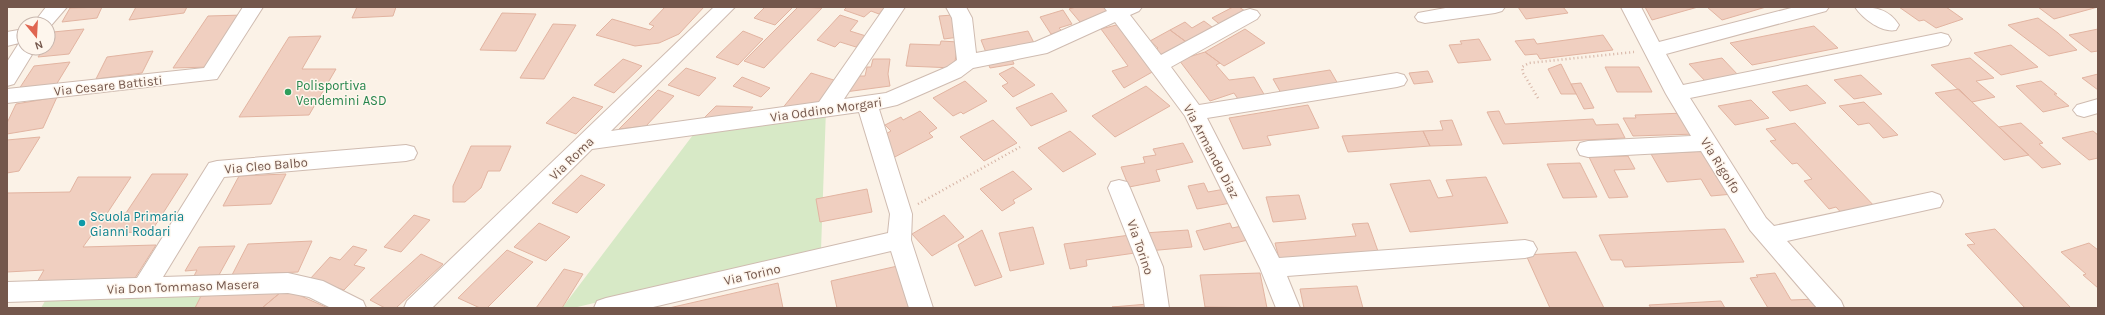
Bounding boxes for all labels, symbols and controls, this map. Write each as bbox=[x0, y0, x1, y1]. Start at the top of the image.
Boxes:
north arrow bbox=[16, 16, 56, 56]
text: N bbox=[33, 38, 45, 52]
street label: Via Cesare Battisti bbox=[53, 72, 163, 99]
place label: Polisportiva Vendemini ASD bbox=[296, 78, 387, 108]
marker: Polisportiva Vendemini ASD bbox=[283, 87, 293, 97]
street label: Via Oddino Morgari bbox=[769, 94, 883, 125]
street label: Via Armando Diaz bbox=[1180, 102, 1243, 201]
street label: Via Roma bbox=[546, 134, 597, 183]
street label: Via Rigolfo bbox=[1698, 135, 1744, 196]
street label: Via Cleo Balbo bbox=[224, 154, 308, 177]
place label: Scuola Primaria Gianni Rodari bbox=[90, 209, 184, 239]
marker: Scuola Primaria Gianni Rodari bbox=[77, 218, 87, 228]
street label: Via Torino bbox=[1124, 218, 1157, 277]
street label: Via Torino bbox=[722, 261, 782, 288]
street label: Via Don Tommaso Masera bbox=[106, 276, 260, 297]

